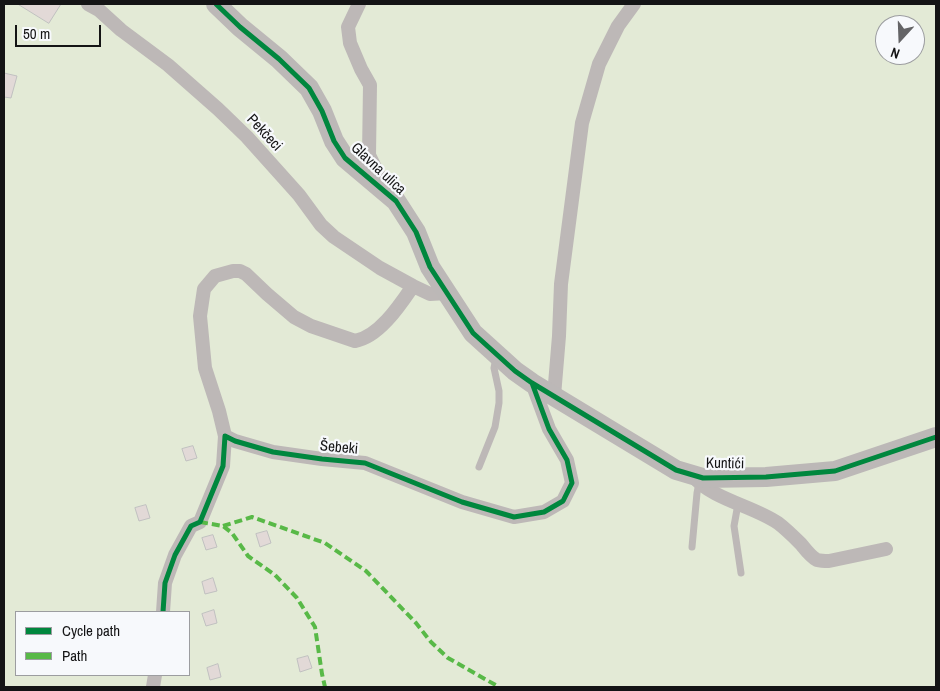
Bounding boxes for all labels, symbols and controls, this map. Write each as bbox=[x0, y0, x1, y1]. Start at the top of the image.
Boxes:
scale bar bbox=[18, 15, 104, 47]
north arrow bbox=[875, 15, 925, 65]
text: 50 m bbox=[23, 23, 50, 44]
text: N bbox=[888, 43, 902, 63]
street label: Pekčeci bbox=[242, 111, 286, 155]
street label: Glavna ulica bbox=[347, 139, 409, 199]
street label: Šebeki bbox=[319, 437, 359, 459]
street label: Kuntići bbox=[706, 455, 744, 473]
legend bbox=[15, 611, 190, 676]
text: Cycle path bbox=[62, 620, 120, 641]
text: Path bbox=[62, 645, 87, 666]

